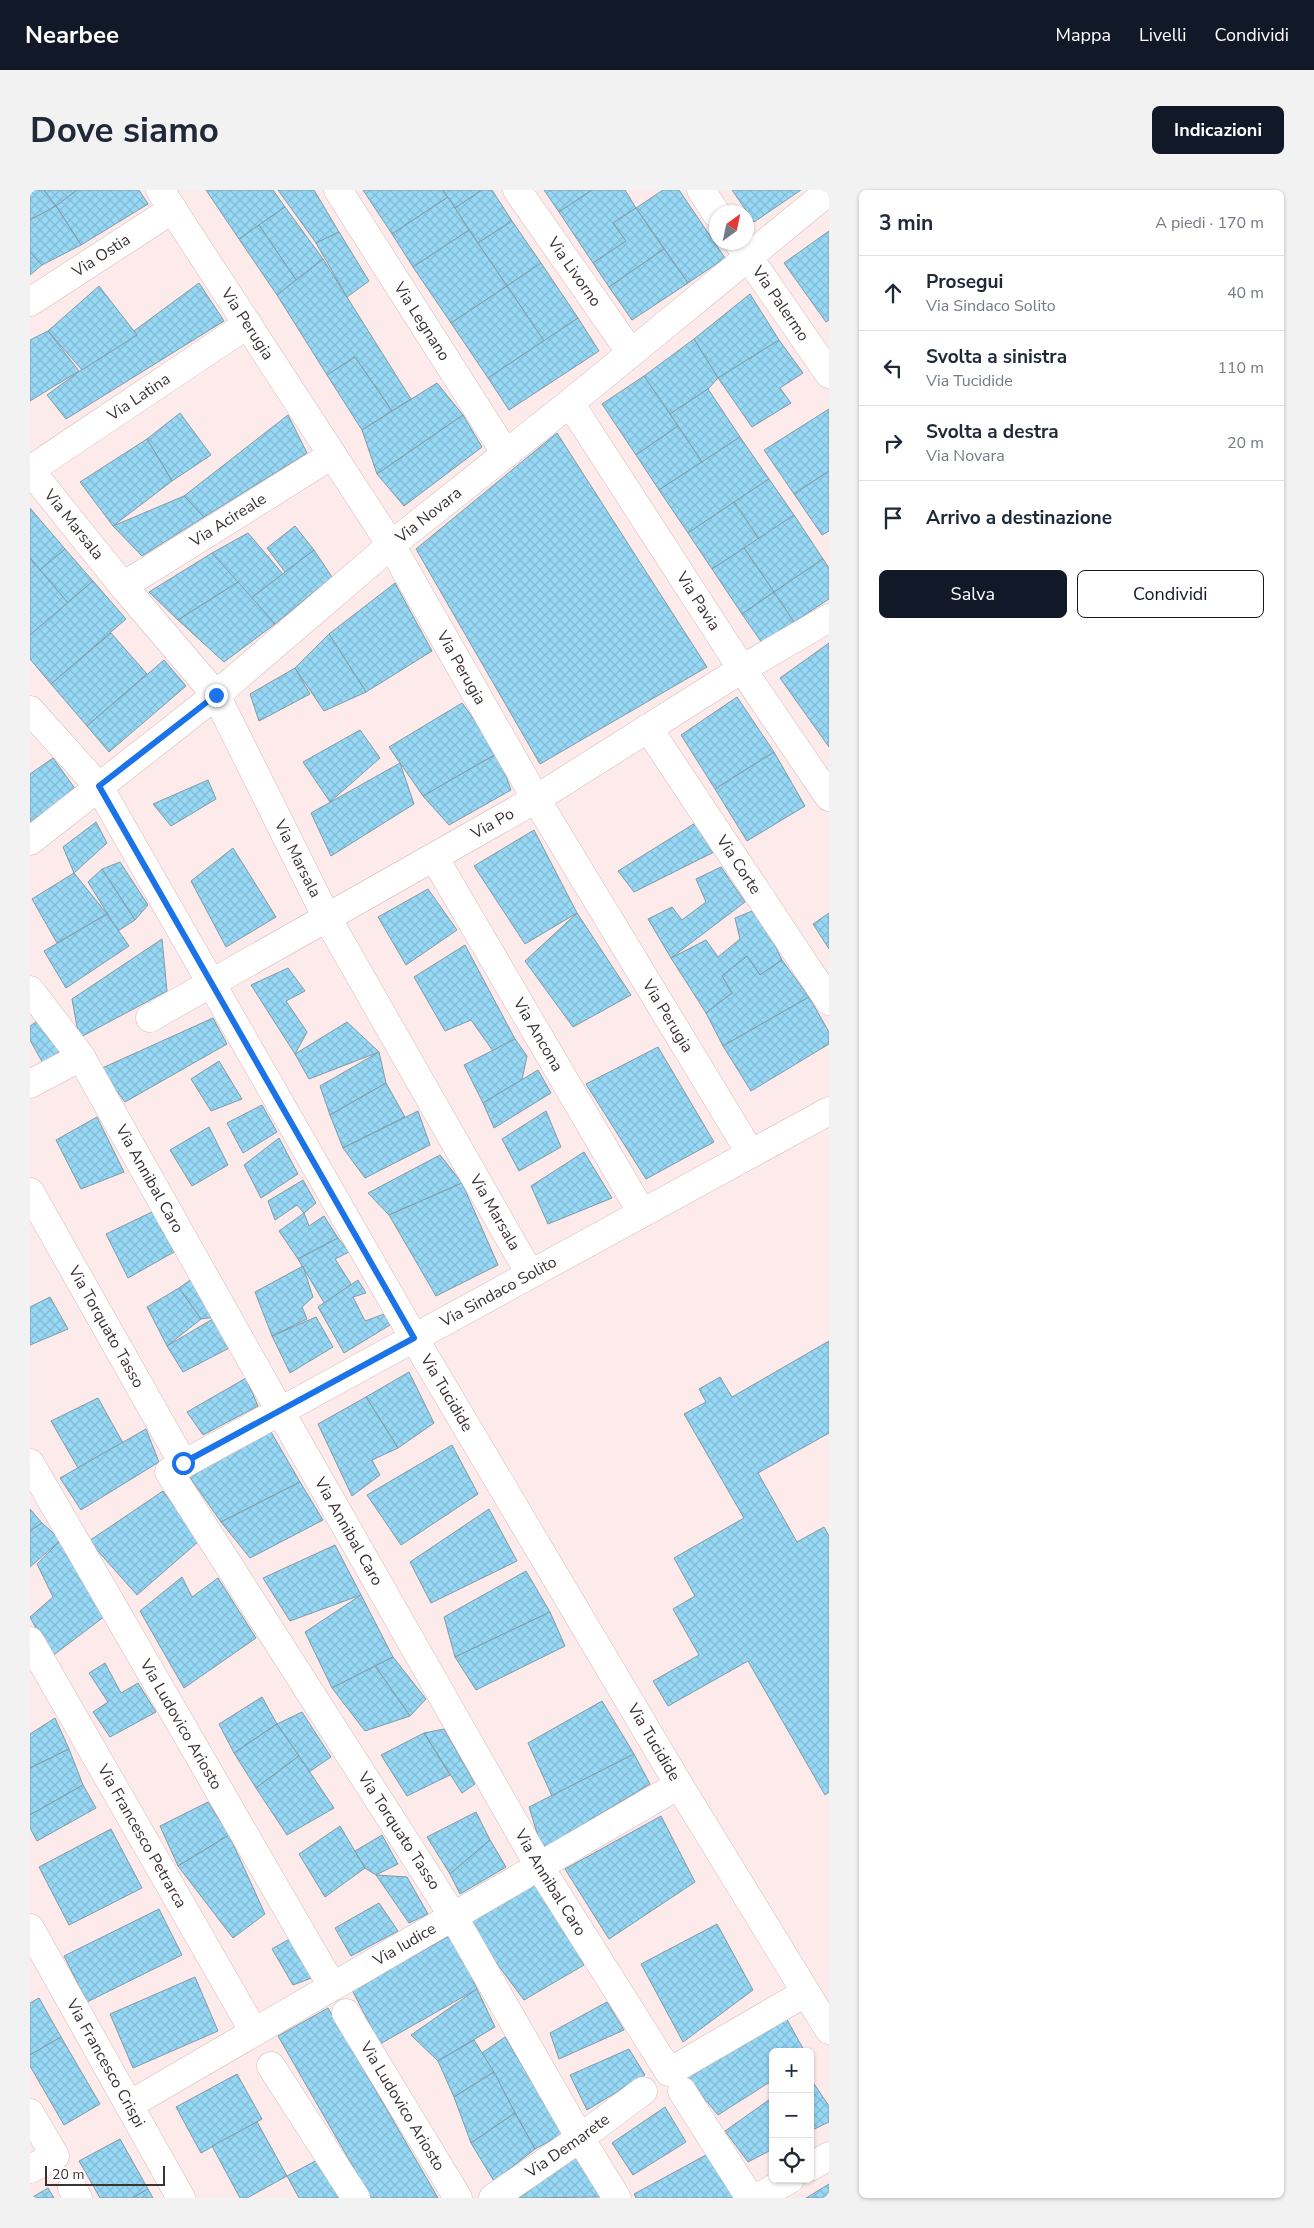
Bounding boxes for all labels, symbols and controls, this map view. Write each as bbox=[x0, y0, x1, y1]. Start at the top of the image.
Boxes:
text: Nearbee bbox=[25, 19, 119, 51]
text: Mappa bbox=[1056, 23, 1111, 47]
text: Livelli bbox=[1139, 23, 1186, 47]
text: Condividi bbox=[1214, 23, 1289, 47]
button: Indicazioni bbox=[1152, 106, 1284, 154]
text: Dove siamo bbox=[30, 107, 219, 154]
north arrow bbox=[709, 205, 754, 250]
text: 3 min bbox=[879, 209, 933, 237]
text: A piedi · 170 m bbox=[1155, 212, 1264, 234]
street label: Via Ostia bbox=[67, 229, 135, 283]
street label: Via Livorno bbox=[542, 232, 606, 311]
street label: Via Palermo bbox=[746, 261, 814, 346]
text: Prosegui bbox=[926, 269, 1003, 295]
street label: Via Legnano bbox=[388, 277, 455, 365]
icon: ahead bbox=[879, 279, 907, 307]
text: 40 m bbox=[1227, 282, 1264, 304]
street label: Via Perugia bbox=[215, 283, 279, 364]
text: Via Sindaco Solito bbox=[926, 295, 1056, 317]
text: Svolta a sinistra bbox=[926, 344, 1067, 370]
icon: left bbox=[879, 354, 907, 382]
text: 110 m bbox=[1217, 357, 1264, 379]
street label: Via Latina bbox=[102, 368, 175, 427]
text: Via Tucidide bbox=[926, 370, 1013, 392]
text: Svolta a destra bbox=[926, 419, 1059, 445]
icon: right bbox=[879, 429, 907, 457]
text: 20 m bbox=[1227, 432, 1264, 454]
text: Via Novara bbox=[926, 445, 1005, 467]
street label: Via Novara bbox=[390, 482, 466, 549]
street label: Via Marsala bbox=[38, 484, 109, 565]
street label: Via Acireale bbox=[185, 488, 270, 553]
icon: arrive bbox=[879, 504, 907, 532]
text: Arrivo a destinazione bbox=[926, 505, 1112, 531]
street label: Via Pavia bbox=[670, 567, 725, 635]
button: Salva bbox=[879, 570, 1067, 618]
button: Condividi bbox=[1077, 570, 1264, 618]
street label: Via Perugia bbox=[431, 626, 491, 709]
route end bbox=[205, 684, 228, 707]
street label: Via Po bbox=[466, 803, 518, 845]
street label: Via Marsala bbox=[268, 815, 326, 902]
street label: Via Corte bbox=[710, 830, 766, 899]
street label: Via Perugia bbox=[636, 975, 698, 1057]
street label: Via Ancona bbox=[507, 993, 568, 1076]
street label: Via Annibal Caro bbox=[110, 1120, 189, 1237]
street label: Via Marsala bbox=[464, 1169, 525, 1255]
street label: Via Sindaco Solito bbox=[436, 1251, 561, 1333]
street label: Via Torquato Tasso bbox=[62, 1261, 149, 1392]
street label: Via Tucidide bbox=[414, 1349, 478, 1436]
route start bbox=[172, 1452, 195, 1475]
street label: Via Annibal Caro bbox=[309, 1473, 388, 1590]
street label: Via Ludovico Ariosto bbox=[134, 1654, 227, 1794]
street label: Via Tucidide bbox=[622, 1698, 685, 1785]
street label: Via Francesco Petrarca bbox=[91, 1759, 192, 1912]
street label: Via Torquato Tasso bbox=[352, 1767, 446, 1894]
street label: Via Annibal Caro bbox=[509, 1825, 591, 1940]
street label: Via Iudice bbox=[368, 1918, 440, 1972]
street label: Via Francesco Crispi bbox=[60, 1994, 150, 2131]
street label: Via Ludovico Ariosto bbox=[354, 2037, 450, 2175]
map controls bbox=[769, 2048, 814, 2183]
button: + bbox=[769, 2048, 814, 2093]
button: − bbox=[769, 2093, 814, 2138]
street label: Via Demarete bbox=[520, 2109, 614, 2184]
button: locate bbox=[769, 2138, 814, 2183]
scale bar bbox=[45, 2163, 165, 2186]
text: 20 m bbox=[52, 2165, 84, 2184]

